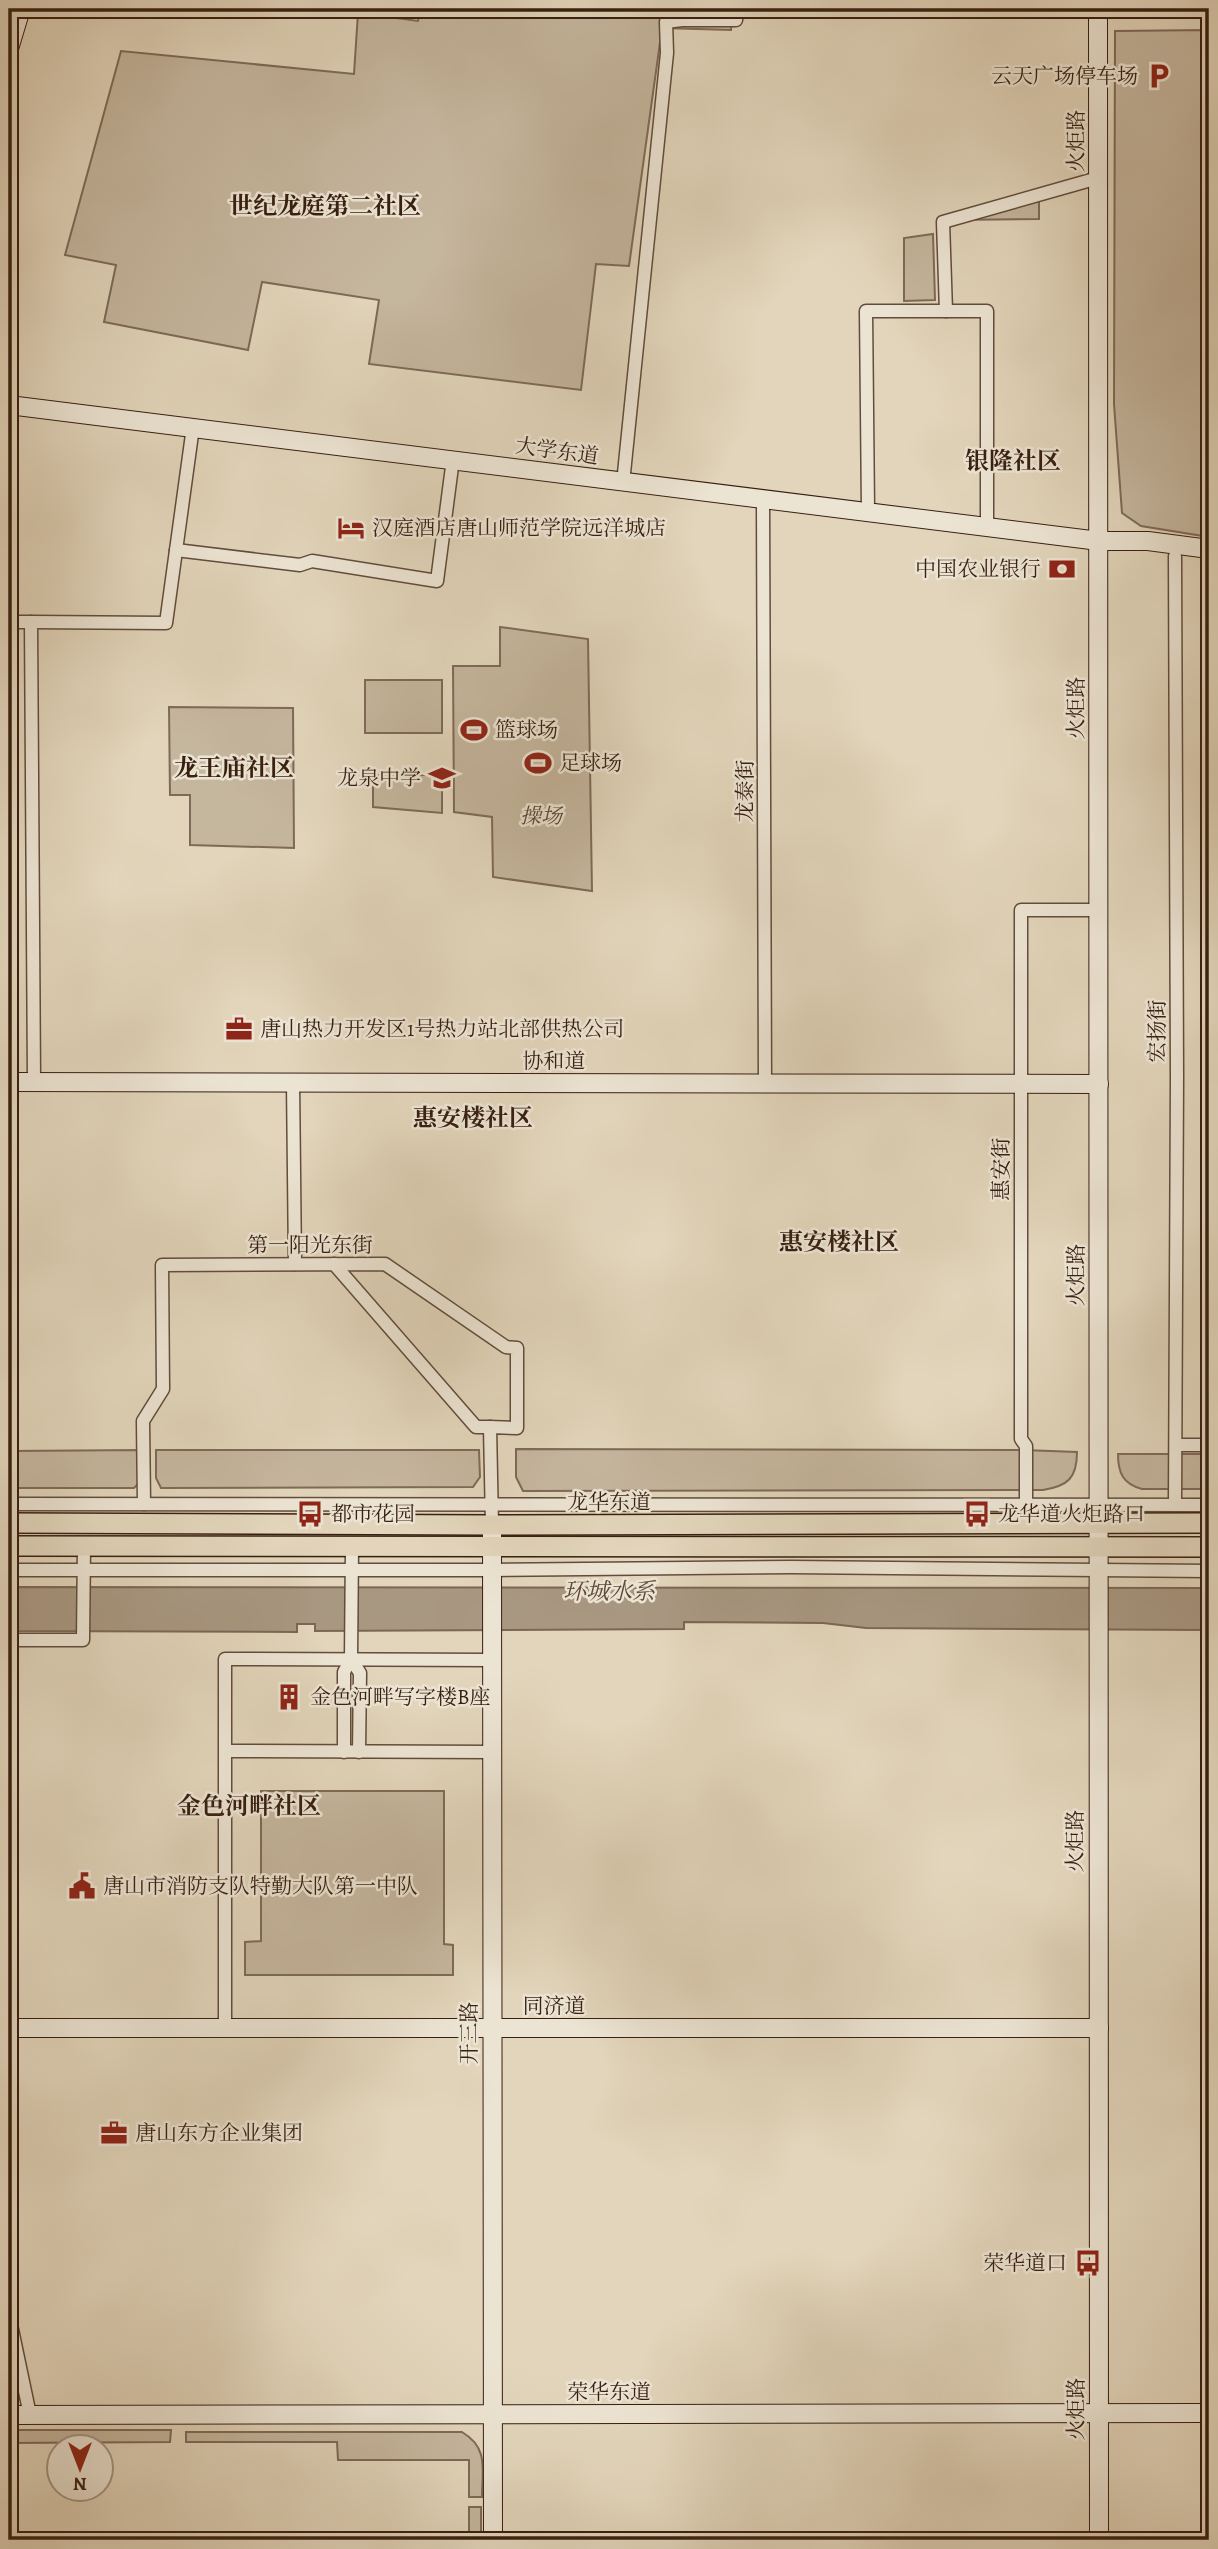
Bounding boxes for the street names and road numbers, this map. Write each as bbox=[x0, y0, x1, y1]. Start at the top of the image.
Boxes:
street label: 火炬路 bbox=[1062, 110, 1090, 173]
street label: 大学东道 bbox=[513, 431, 601, 471]
street label: 火炬路 bbox=[1062, 677, 1090, 740]
street label: 龙泰街 bbox=[731, 760, 759, 823]
street label: 宏扬街 bbox=[1143, 1000, 1171, 1063]
street label: 协和道 bbox=[523, 1047, 586, 1075]
street label: 惠安街 bbox=[987, 1138, 1015, 1201]
street label: 第一阳光东街 bbox=[247, 1231, 373, 1259]
street label: 火炬路 bbox=[1062, 1244, 1090, 1307]
street label: 龙华东道 bbox=[567, 1488, 651, 1516]
street label: 火炬路 bbox=[1061, 1810, 1089, 1873]
street label: 同济道 bbox=[523, 1992, 586, 2020]
street label: 开三路 bbox=[455, 2002, 483, 2065]
street label: 荣华东道 bbox=[567, 2378, 651, 2406]
street label: 火炬路 bbox=[1062, 2378, 1090, 2441]

